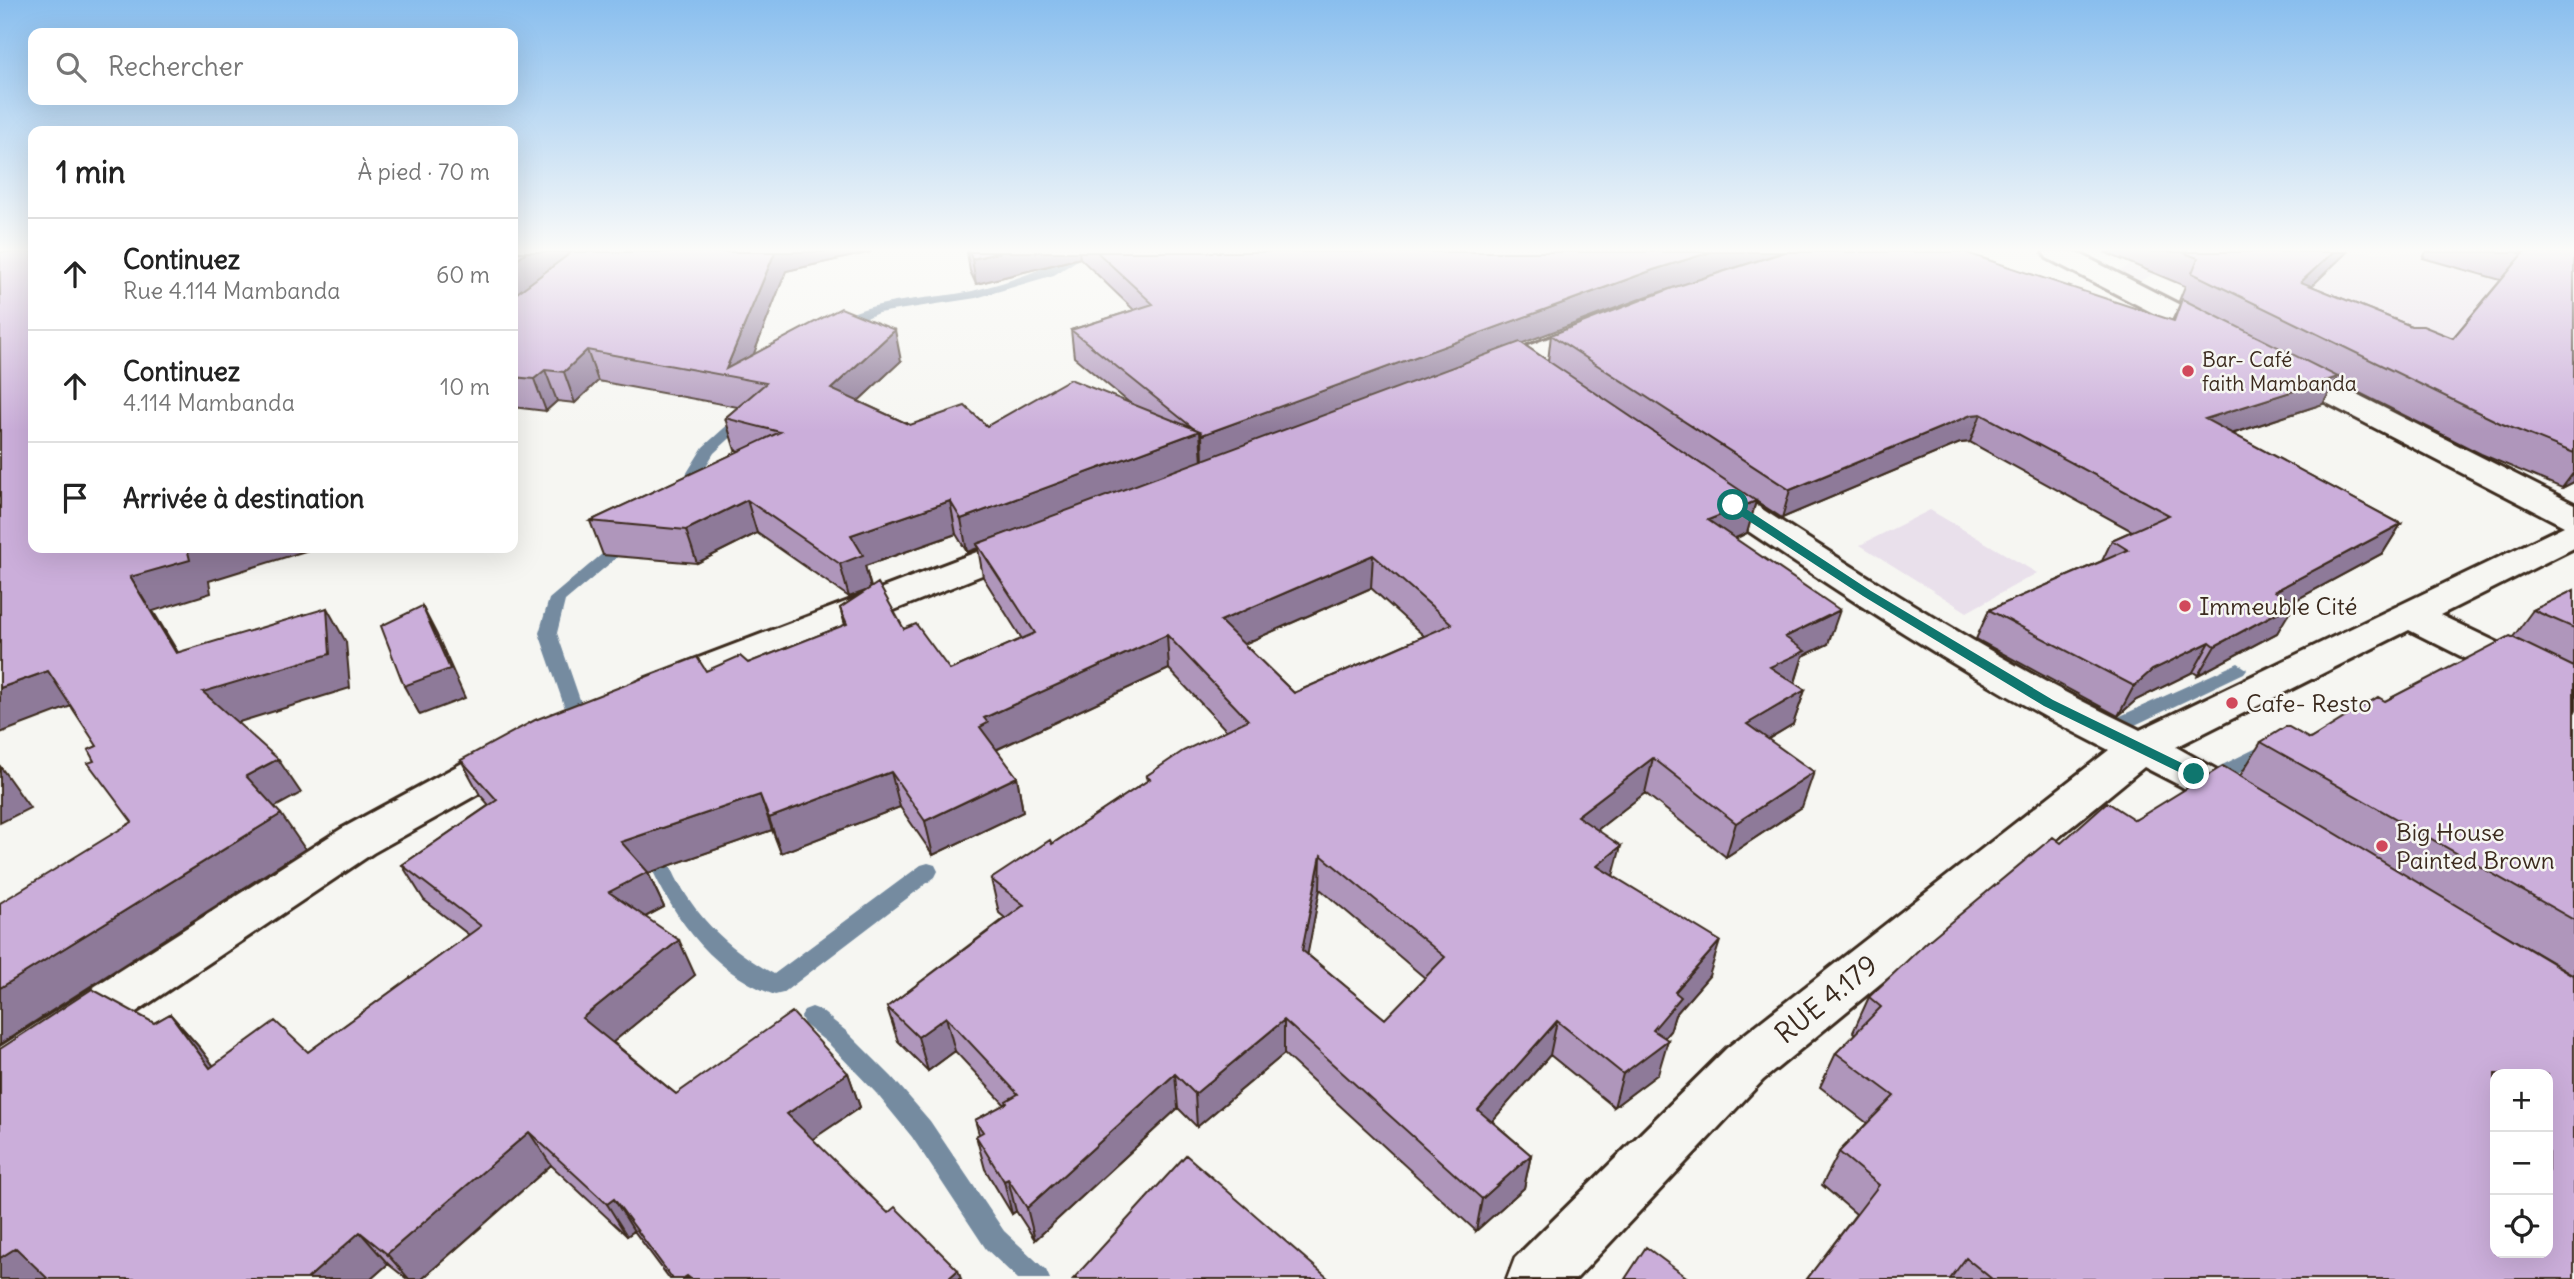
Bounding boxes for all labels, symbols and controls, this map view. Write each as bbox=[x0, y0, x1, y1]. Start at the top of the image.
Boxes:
search box bbox=[28, 28, 518, 105]
icon: search bbox=[52, 48, 90, 86]
text: Rechercher bbox=[108, 50, 244, 83]
text: 1 min bbox=[56, 153, 125, 191]
text: À pied · 70 m bbox=[357, 157, 490, 186]
text: Continuez bbox=[123, 243, 240, 276]
icon: ahead bbox=[56, 255, 94, 293]
text: 60 m bbox=[436, 260, 490, 289]
text: Rue 4.114 Mambanda bbox=[123, 276, 340, 305]
place label: Bar- Café faith Mambanda bbox=[2202, 346, 2357, 397]
text: Continuez bbox=[123, 355, 240, 388]
marker: Bar- Café faith Mambanda bbox=[2180, 363, 2196, 379]
icon: ahead bbox=[56, 367, 94, 405]
text: 10 m bbox=[440, 372, 490, 401]
text: 4.114 Mambanda bbox=[123, 388, 295, 417]
icon: arrive bbox=[56, 479, 94, 517]
text: Arrivée à destination bbox=[123, 482, 364, 515]
route start bbox=[1717, 489, 1748, 520]
place label: Immeuble Cité bbox=[2199, 591, 2358, 621]
marker: Immeuble Cité bbox=[2177, 598, 2193, 614]
place label: Cafe- Resto bbox=[2246, 688, 2372, 718]
marker: Cafe- Resto bbox=[2224, 695, 2240, 711]
route end bbox=[2178, 758, 2209, 789]
place label: Big House Painted Brown bbox=[2396, 817, 2555, 875]
marker: Big House Painted Brown bbox=[2374, 838, 2390, 854]
street label: RUE 4.179 bbox=[1767, 947, 1885, 1051]
map controls bbox=[2490, 1069, 2553, 1258]
button: + bbox=[2490, 1069, 2553, 1132]
button: − bbox=[2490, 1132, 2553, 1195]
button: locate bbox=[2490, 1195, 2553, 1258]

